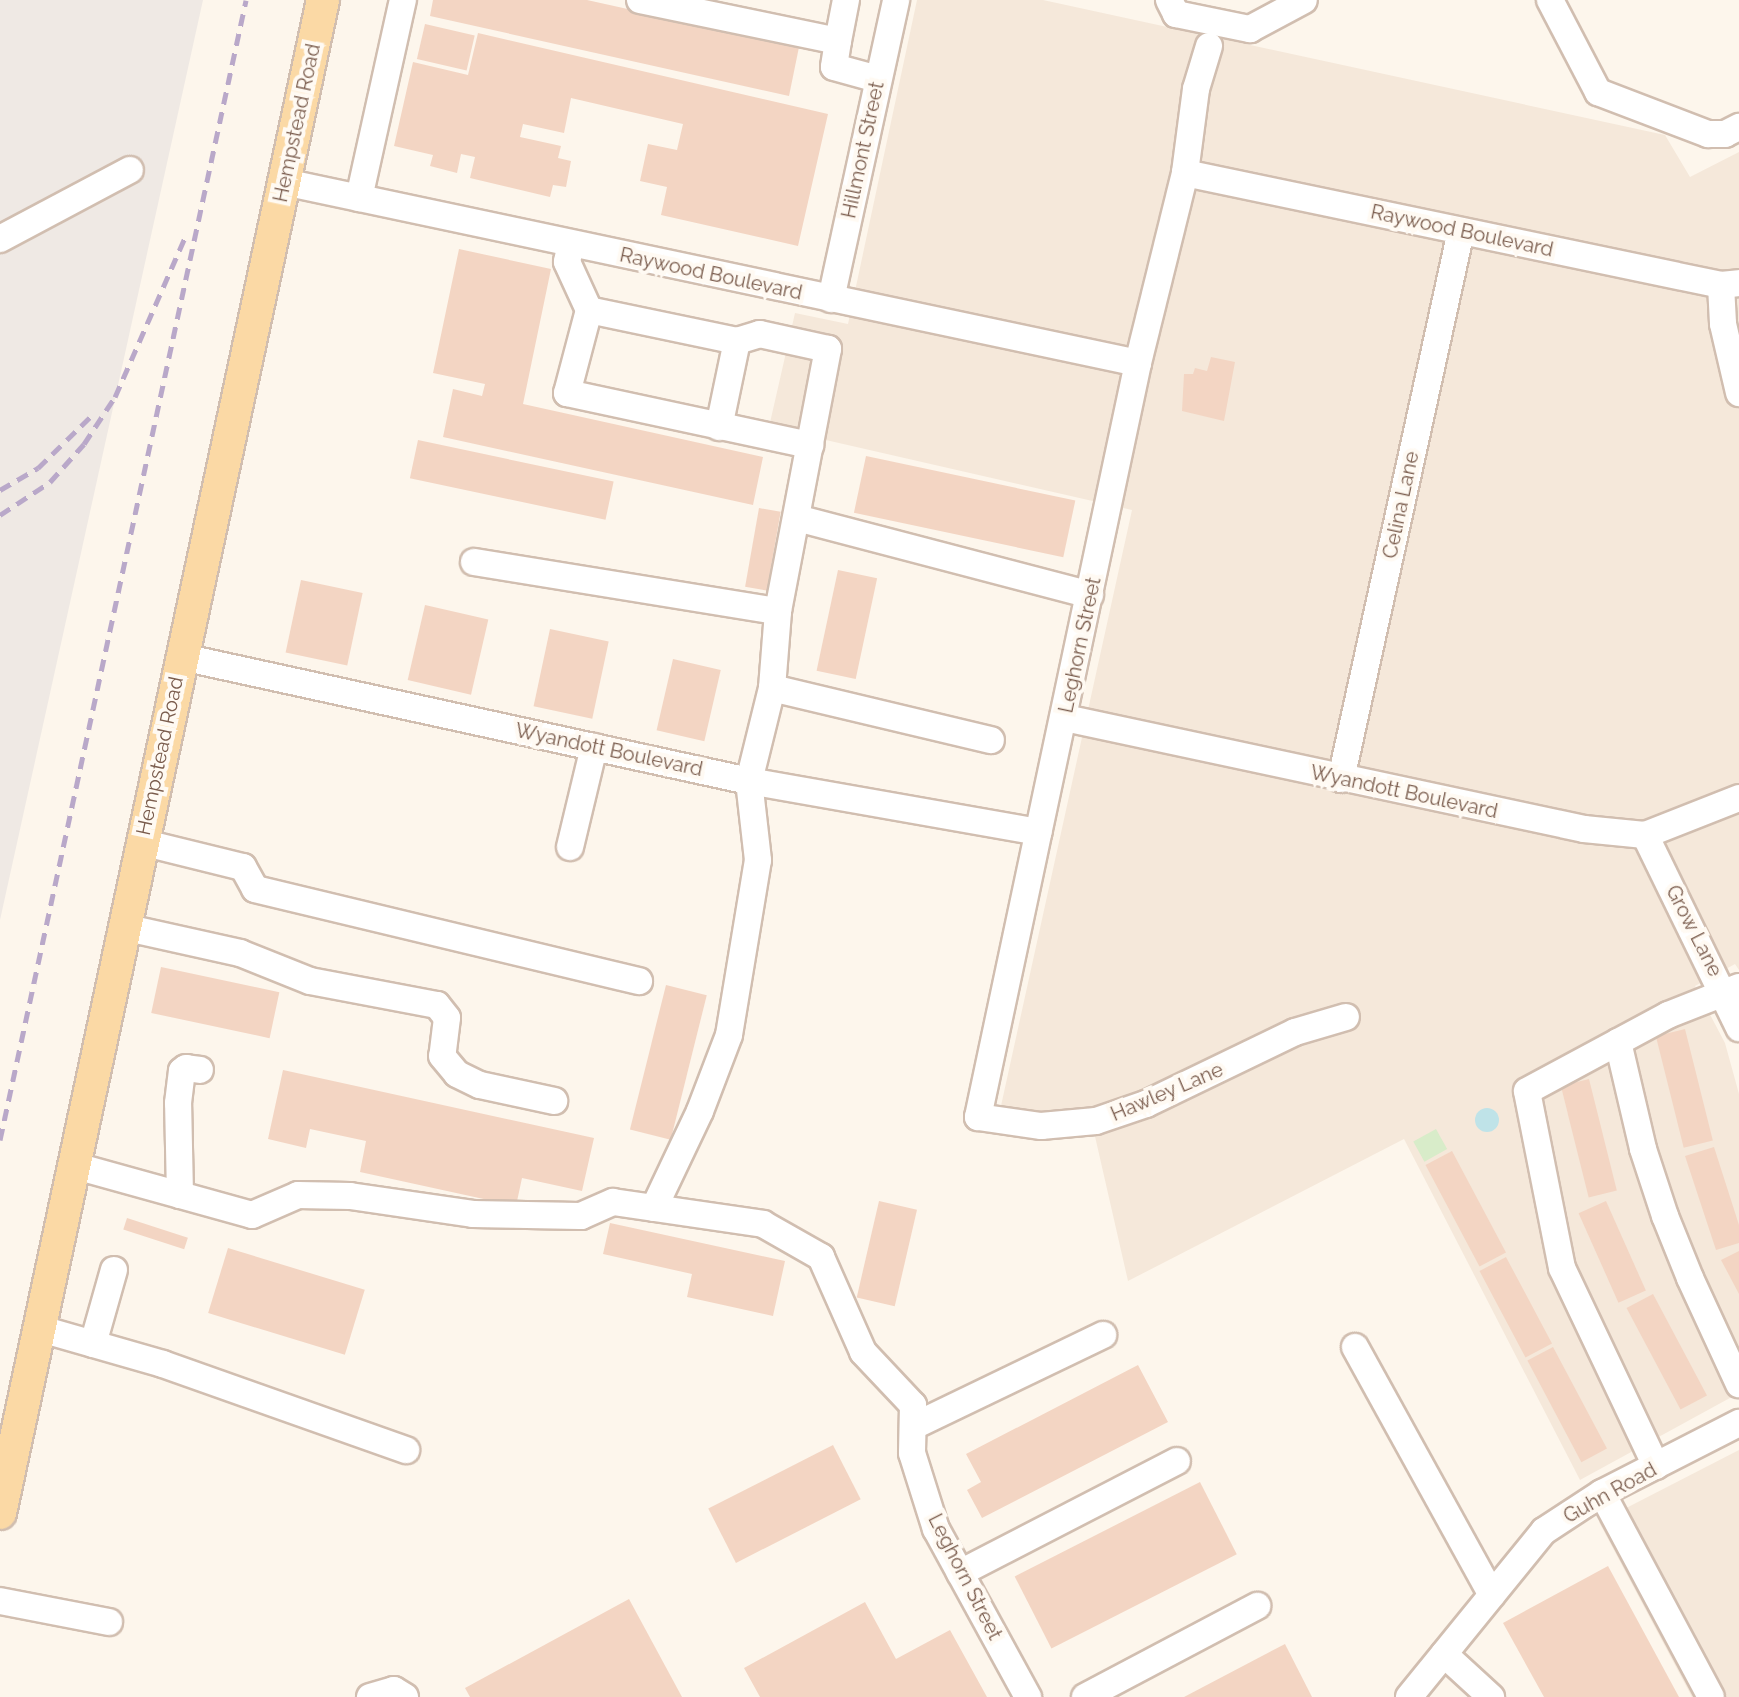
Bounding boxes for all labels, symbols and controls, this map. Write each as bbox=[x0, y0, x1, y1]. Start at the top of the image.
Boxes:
street label: Hempstead Road bbox=[268, 42, 326, 204]
street label: Hillmont Street bbox=[837, 79, 889, 221]
street label: Raywood Boulevard bbox=[1369, 200, 1555, 262]
street label: Raywood Boulevard bbox=[618, 243, 804, 305]
street label: Celina Lane bbox=[1378, 449, 1424, 561]
street label: Leghorn Street bbox=[1054, 575, 1106, 715]
street label: Hempstead Road bbox=[131, 675, 189, 837]
street label: Wyandott Boulevard bbox=[513, 718, 705, 782]
street label: Wyandott Boulevard bbox=[1308, 760, 1500, 824]
street label: Grow Lane bbox=[1661, 881, 1727, 981]
street label: Hawley Lane bbox=[1107, 1057, 1227, 1127]
street label: Guhn Road bbox=[1559, 1458, 1661, 1528]
street label: Leghorn Street bbox=[923, 1510, 1007, 1644]

